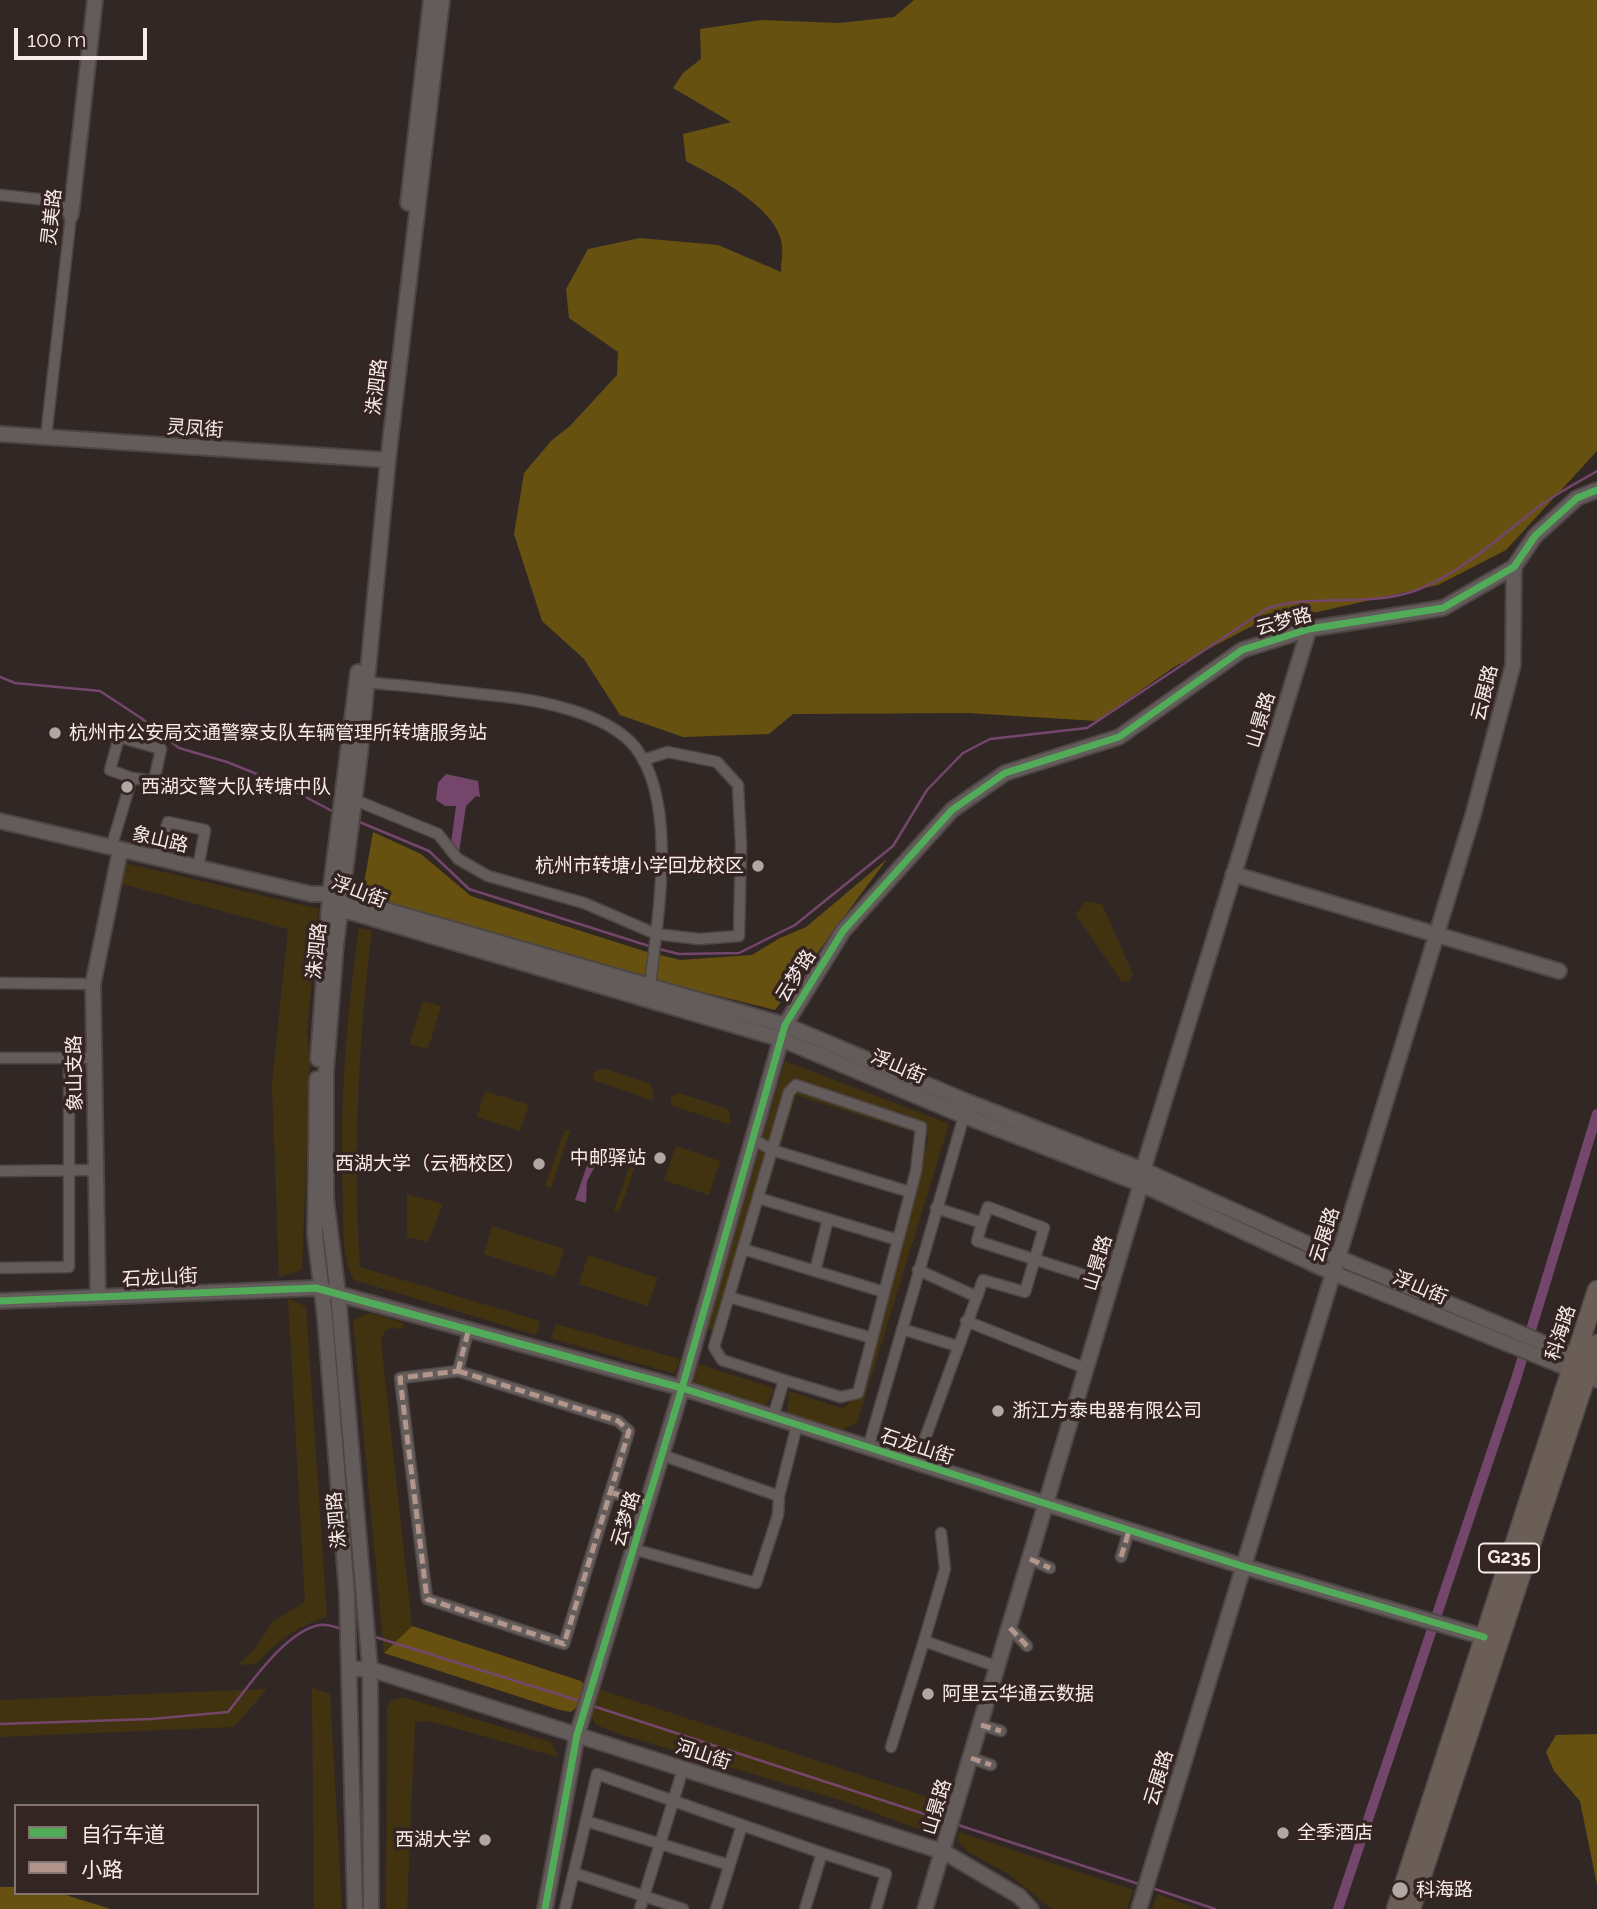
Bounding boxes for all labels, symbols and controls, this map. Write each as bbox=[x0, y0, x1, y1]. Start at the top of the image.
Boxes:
scale bar bbox=[18, 14, 150, 58]
text: 100 m bbox=[27, 27, 86, 52]
street label: 灵美路 bbox=[38, 187, 66, 247]
street label: 洙泗路 bbox=[362, 357, 392, 417]
street label: 灵凤街 bbox=[166, 416, 224, 442]
street label: 云梦路 bbox=[1254, 604, 1314, 640]
street label: 云展路 bbox=[1467, 663, 1503, 723]
street label: 山景路 bbox=[1242, 689, 1280, 751]
place label: 杭州市公安局交通警察支队车辆管理所转塘服务站 bbox=[69, 722, 487, 744]
marker: 杭州市公安局交通警察支队车辆管理所转塘服务站 bbox=[47, 725, 63, 741]
place label: 西湖交警大队转塘中队 bbox=[141, 776, 331, 798]
marker: 西湖交警大队转塘中队 bbox=[119, 779, 135, 795]
street label: 象山路 bbox=[130, 822, 190, 858]
place label: 杭州市转塘小学回龙校区 bbox=[535, 855, 744, 877]
marker: 杭州市转塘小学回龙校区 bbox=[750, 858, 766, 874]
street label: 浮山街 bbox=[328, 871, 390, 913]
street label: 洙泗路 bbox=[303, 921, 331, 981]
street label: 云梦路 bbox=[771, 946, 821, 1006]
street label: 象山支路 bbox=[63, 1035, 87, 1111]
street label: 浮山街 bbox=[867, 1045, 929, 1089]
place label: 中邮驿站 bbox=[570, 1147, 646, 1169]
marker: 中邮驿站 bbox=[652, 1150, 668, 1166]
place label: 西湖大学（云栖校区） bbox=[335, 1153, 525, 1175]
marker: 西湖大学（云栖校区） bbox=[531, 1156, 547, 1172]
street label: 云展路 bbox=[1305, 1204, 1345, 1266]
street label: 山景路 bbox=[1079, 1232, 1117, 1294]
street label: 石龙山街 bbox=[121, 1265, 199, 1291]
street label: 浮山街 bbox=[1389, 1266, 1451, 1310]
street label: 科海路 bbox=[1541, 1302, 1581, 1364]
place label: 浙江方泰电器有限公司 bbox=[1012, 1400, 1202, 1422]
marker: 浙江方泰电器有限公司 bbox=[990, 1403, 1006, 1419]
street label: 石龙山街 bbox=[877, 1424, 957, 1470]
street label: 云梦路 bbox=[607, 1488, 645, 1550]
street label: 洙泗路 bbox=[323, 1491, 351, 1549]
road number: G235 bbox=[1479, 1544, 1539, 1573]
place label: 阿里云华通云数据 bbox=[942, 1683, 1094, 1705]
marker: 阿里云华通云数据 bbox=[920, 1686, 936, 1702]
street label: 河山街 bbox=[672, 1735, 734, 1775]
street label: 云展路 bbox=[1140, 1747, 1178, 1809]
street label: 山景路 bbox=[918, 1776, 956, 1838]
legend bbox=[14, 1804, 259, 1895]
text: 自行车道 bbox=[81, 1822, 165, 1847]
place label: 全季酒店 bbox=[1297, 1822, 1373, 1844]
marker: 全季酒店 bbox=[1275, 1825, 1291, 1841]
place label: 西湖大学 bbox=[395, 1829, 471, 1851]
marker: 西湖大学 bbox=[477, 1832, 493, 1848]
text: 小路 bbox=[81, 1857, 123, 1882]
place label: 科海路 bbox=[1416, 1879, 1473, 1901]
marker: 科海路 bbox=[1390, 1880, 1410, 1900]

